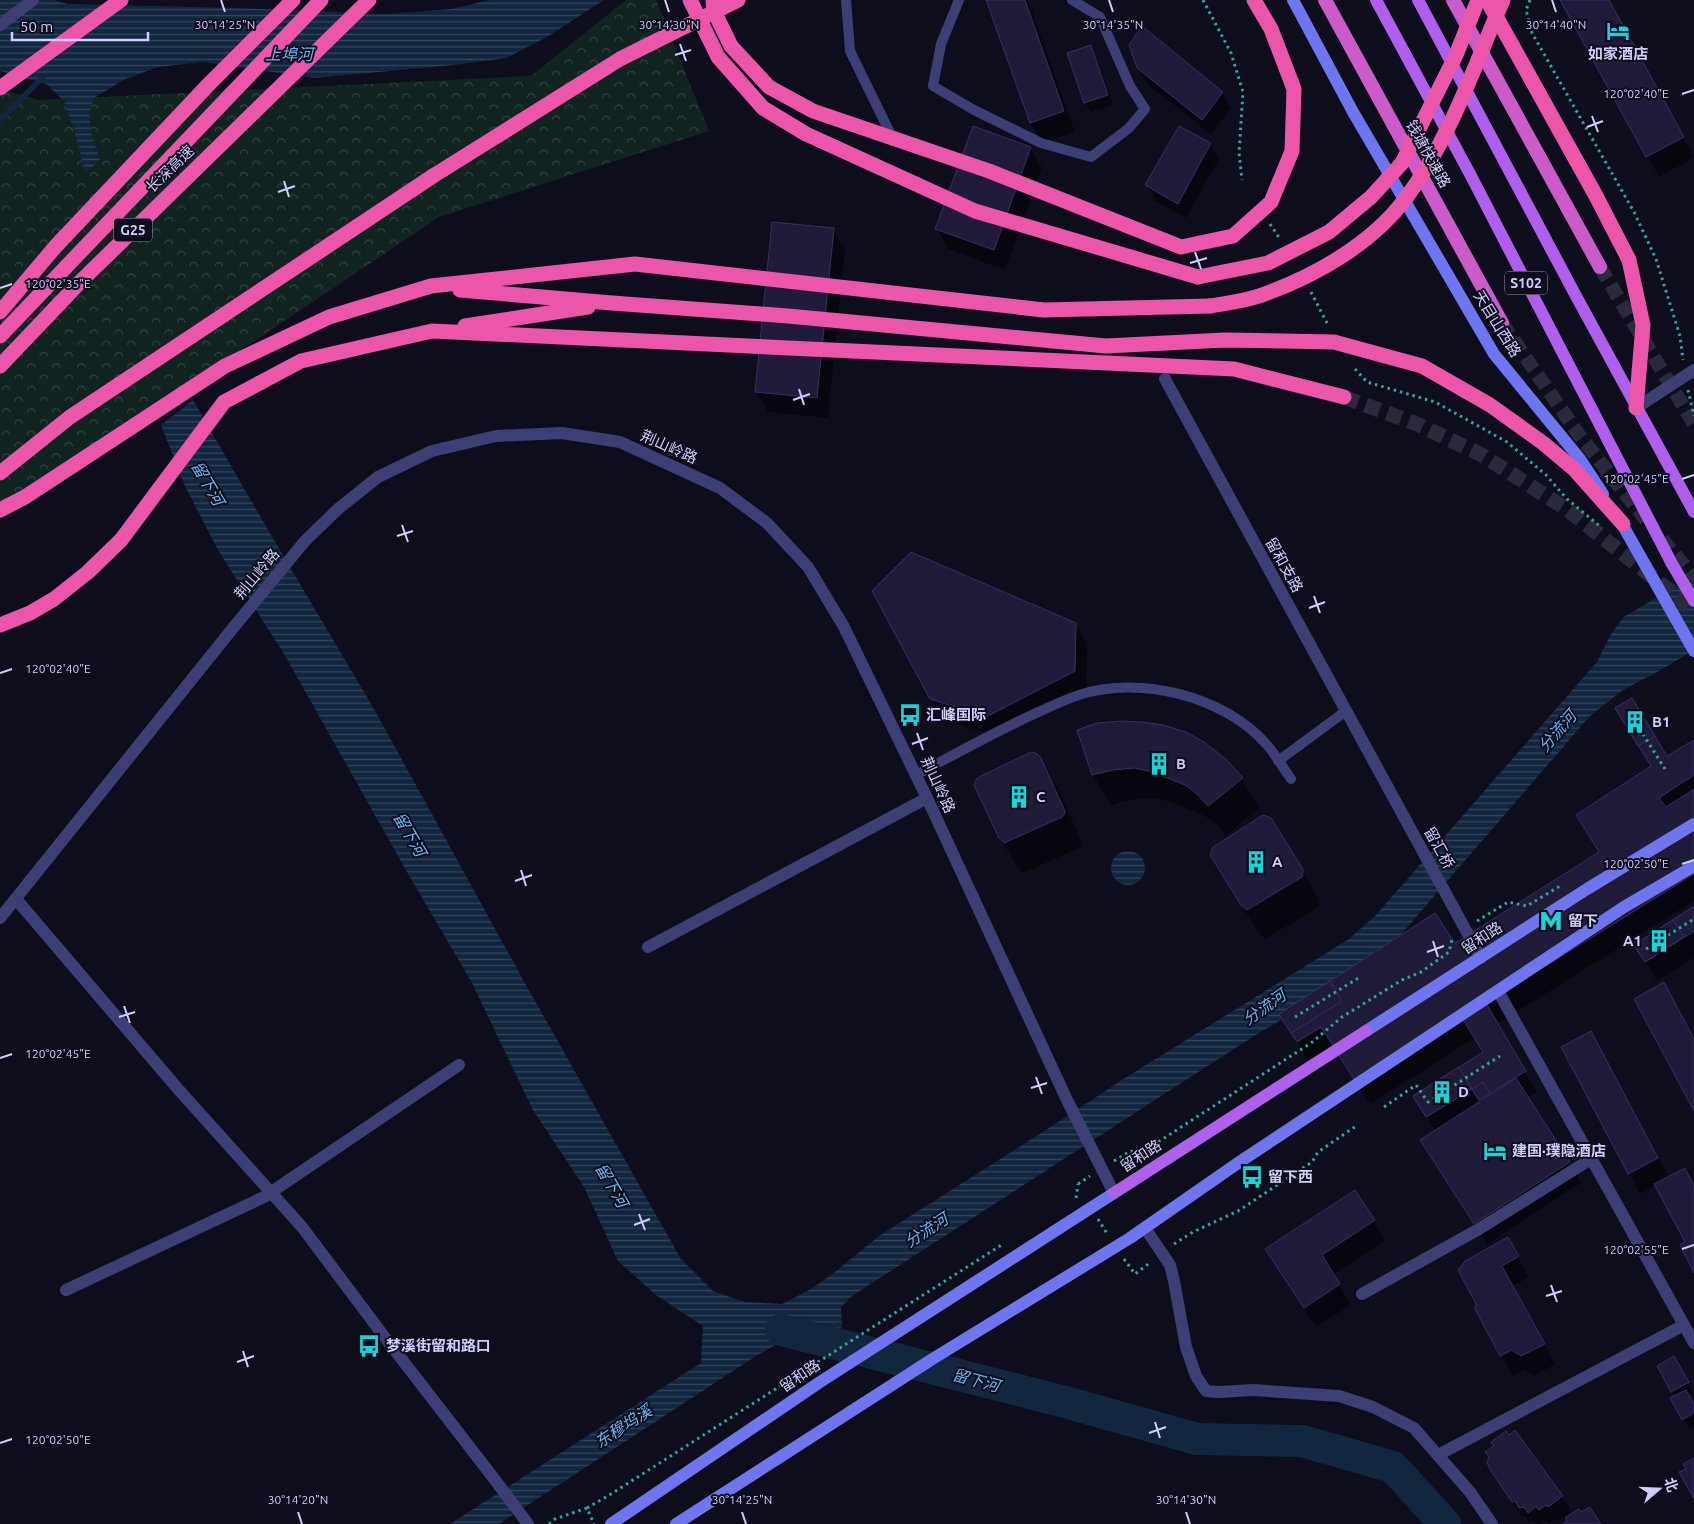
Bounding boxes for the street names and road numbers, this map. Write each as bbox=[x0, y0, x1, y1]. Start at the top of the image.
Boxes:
street label: 钱塘快速路 bbox=[1403, 117, 1454, 191]
street label: 长深高速 bbox=[142, 142, 197, 196]
road number: G25 bbox=[114, 218, 152, 242]
road number: S102 bbox=[1505, 272, 1547, 294]
street label: 天目山西路 bbox=[1470, 287, 1525, 360]
street label: 荆山岭路 bbox=[638, 427, 700, 467]
street label: 留和支路 bbox=[1262, 534, 1306, 595]
street label: 荆山岭路 bbox=[231, 545, 282, 602]
street label: 荆山岭路 bbox=[918, 754, 959, 816]
street label: 留汇桥 bbox=[1421, 824, 1458, 872]
street label: 留和路 bbox=[1458, 918, 1505, 957]
street label: 留和路 bbox=[1117, 1136, 1164, 1175]
street label: 留和路 bbox=[776, 1356, 823, 1395]

